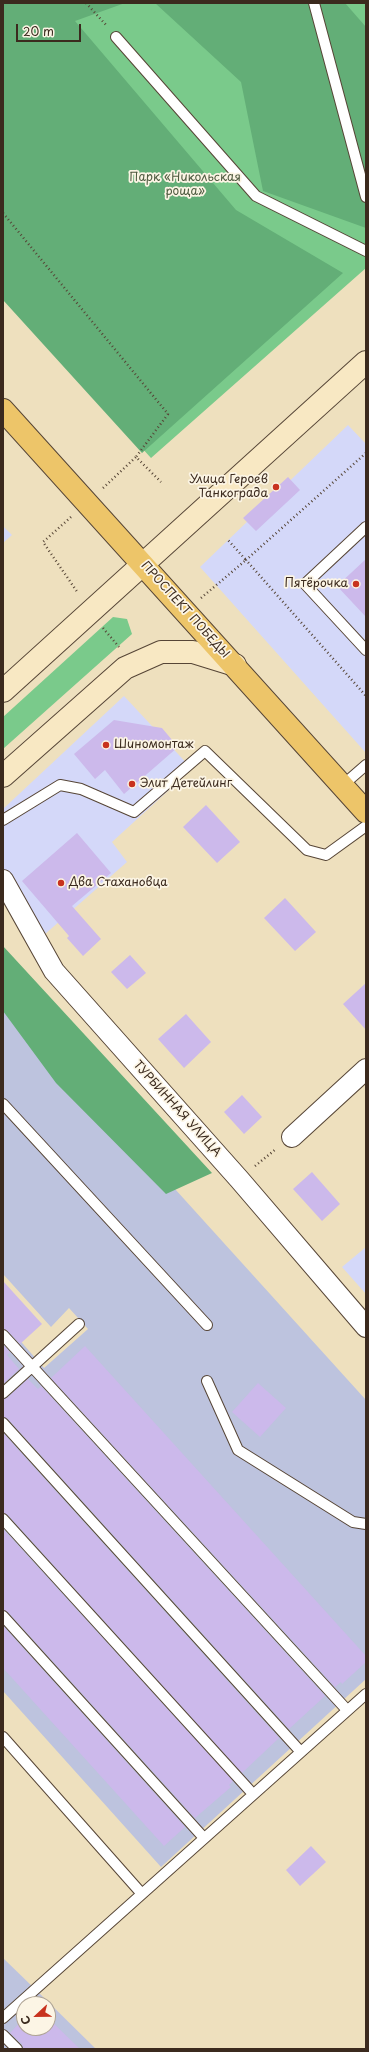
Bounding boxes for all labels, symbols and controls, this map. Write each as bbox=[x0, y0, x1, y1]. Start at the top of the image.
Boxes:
scale bar bbox=[18, 16, 83, 42]
text: 20 m bbox=[23, 22, 54, 40]
park label: Парк «Никольская роща» bbox=[129, 171, 241, 199]
place label: Улица Героев Танкограда bbox=[190, 473, 268, 501]
marker: Улица Героев Танкограда bbox=[271, 482, 281, 492]
street label: ПРОСПЕКТ ПОБЕДЫ bbox=[138, 559, 232, 661]
place label: Пятёрочка bbox=[285, 577, 348, 591]
marker: Пятёрочка bbox=[351, 579, 361, 589]
place label: Шиномонтаж bbox=[114, 738, 193, 752]
marker: Шиномонтаж bbox=[101, 740, 111, 750]
place label: Элит Детейлинг bbox=[140, 777, 232, 791]
marker: Элит Детейлинг bbox=[127, 779, 137, 789]
place label: Два Стахановца bbox=[69, 876, 168, 890]
marker: Два Стахановца bbox=[56, 878, 66, 888]
street label: ТУРБИННАЯ УЛИЦА bbox=[130, 1058, 224, 1160]
north arrow bbox=[16, 1996, 56, 2036]
text: С bbox=[16, 2013, 35, 2027]

